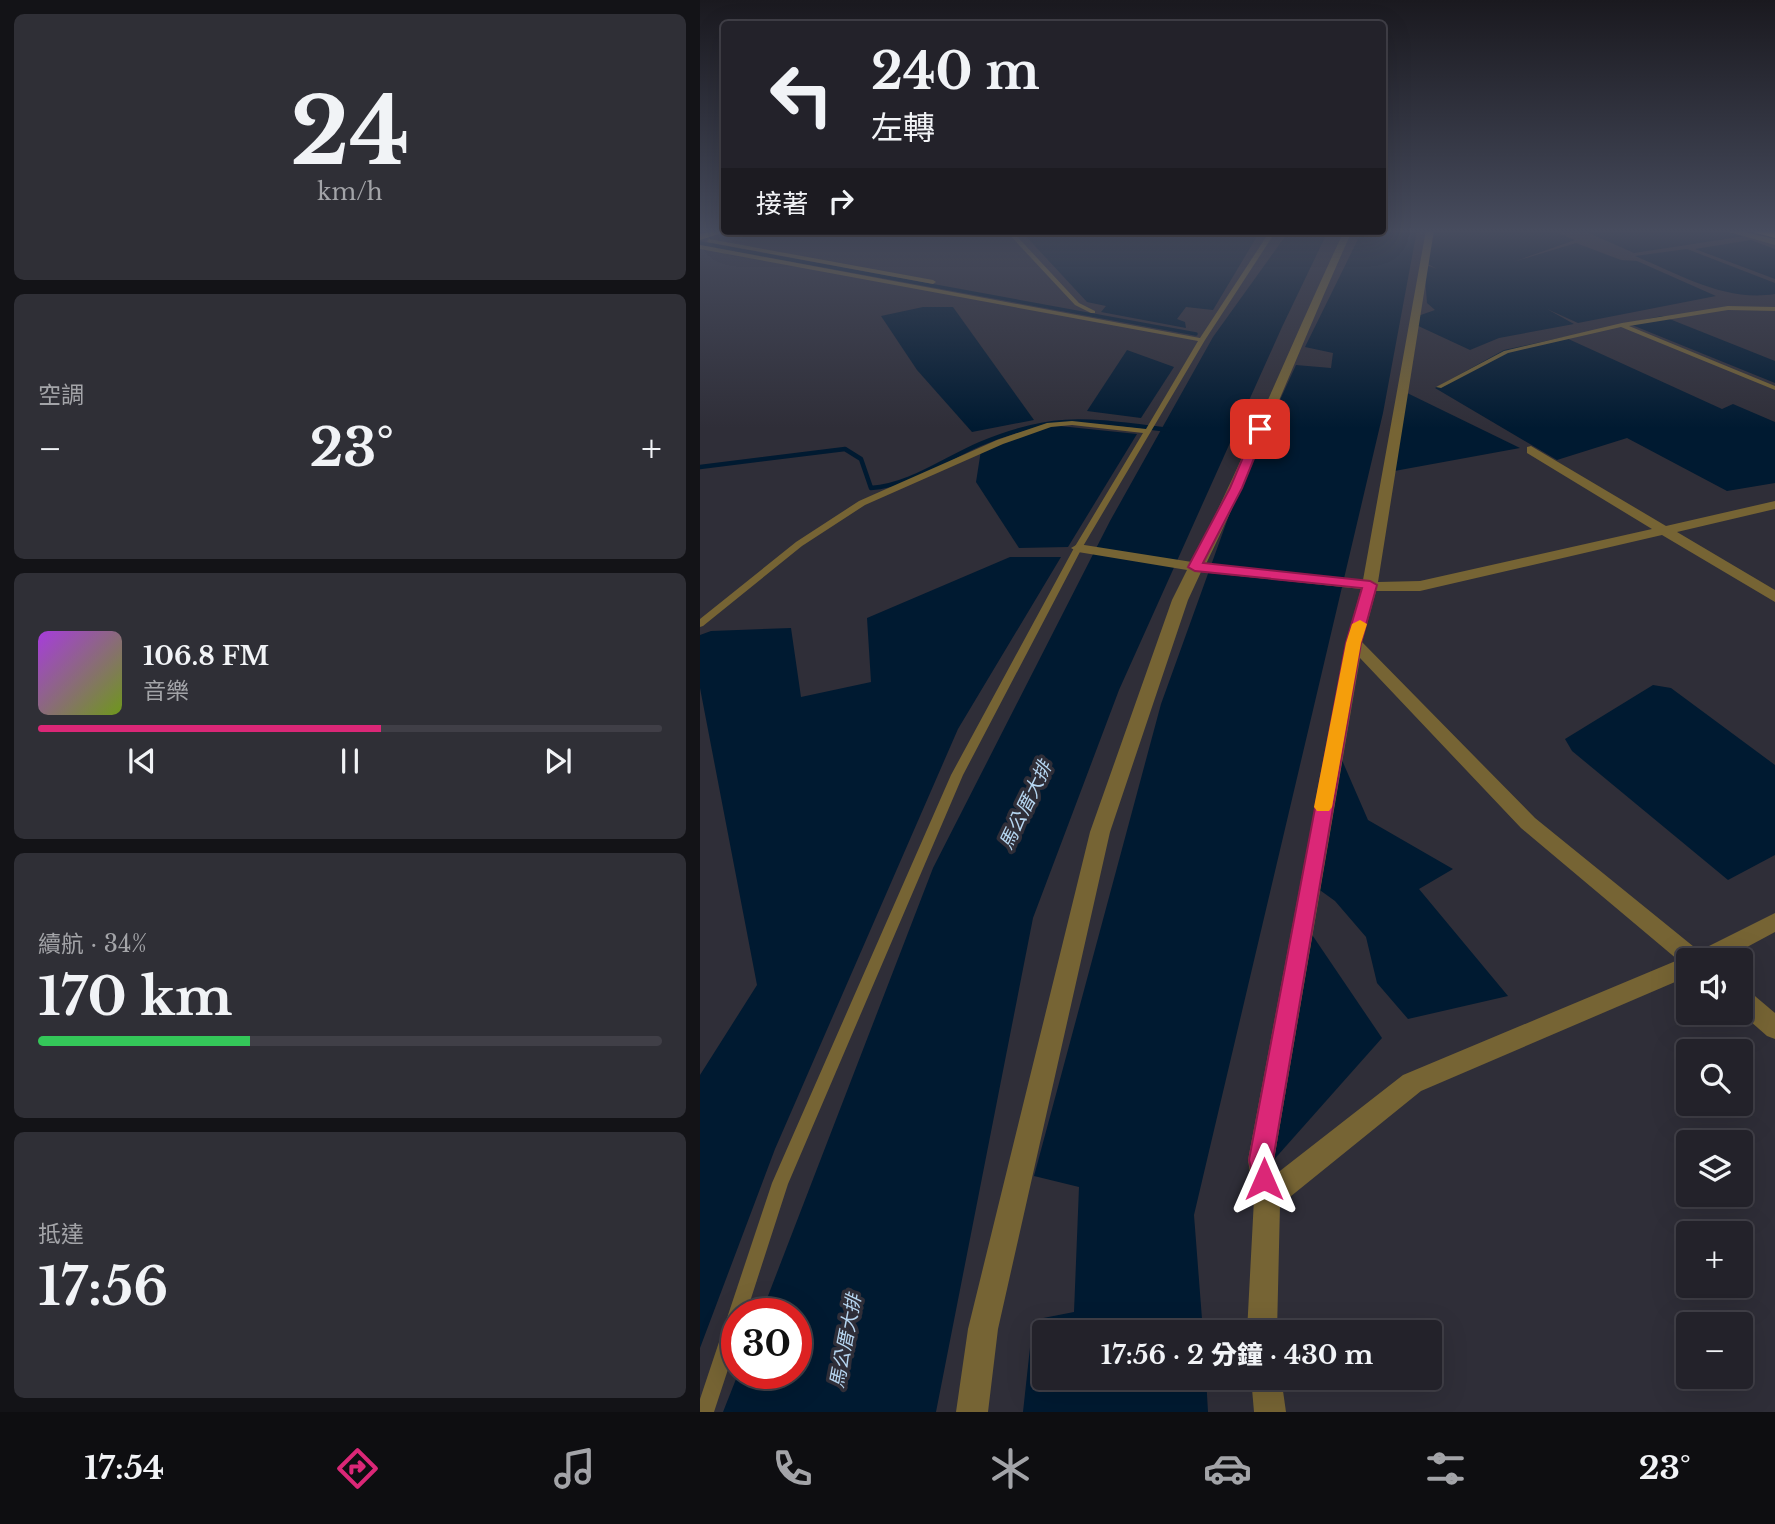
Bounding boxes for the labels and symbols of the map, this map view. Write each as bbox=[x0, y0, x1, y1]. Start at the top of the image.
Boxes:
pin bbox=[1230, 399, 1290, 459]
water label: 馬公厝大排 bbox=[994, 755, 1058, 853]
position arrow bbox=[1227, 1142, 1301, 1216]
water label: 馬公厝大排 bbox=[825, 1289, 866, 1390]
speed limit sign: 30 bbox=[721, 1298, 812, 1389]

